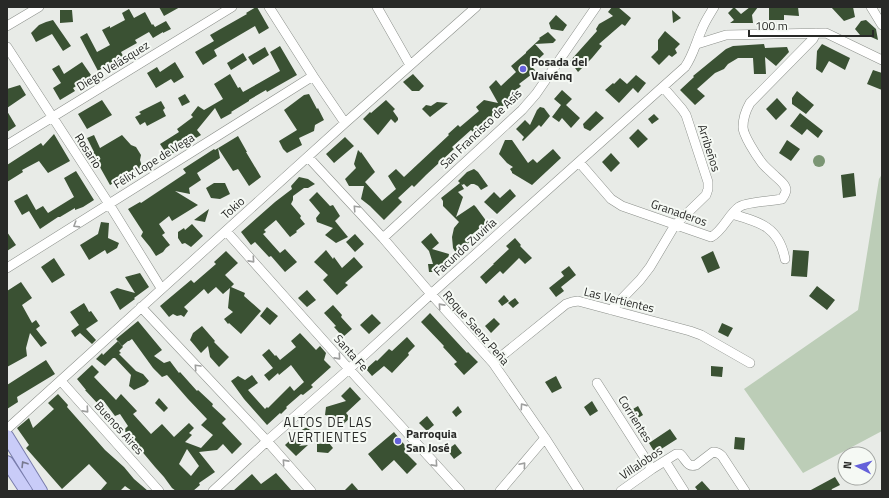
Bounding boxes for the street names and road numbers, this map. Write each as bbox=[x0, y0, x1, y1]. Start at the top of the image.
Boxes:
street label: Diego Velásquez bbox=[73, 36, 153, 96]
street label: San Francisco de Asís bbox=[435, 84, 526, 173]
street label: Arribeños bbox=[693, 122, 726, 174]
street label: Félix Lope de Vega bbox=[109, 128, 198, 193]
street label: Rosario bbox=[70, 129, 107, 172]
street label: Tokio bbox=[217, 192, 249, 223]
street label: Granaderos bbox=[648, 194, 710, 231]
street label: Facundo Zuviría bbox=[429, 213, 500, 280]
street label: Las Vertientes bbox=[582, 282, 657, 318]
street label: Roque Saenz Peña bbox=[438, 286, 514, 369]
street label: Santa Fe bbox=[330, 330, 373, 375]
street label: Corrientes bbox=[614, 392, 657, 446]
street label: Buenos Aires bbox=[90, 397, 149, 459]
street label: Villalobos bbox=[615, 441, 666, 484]

